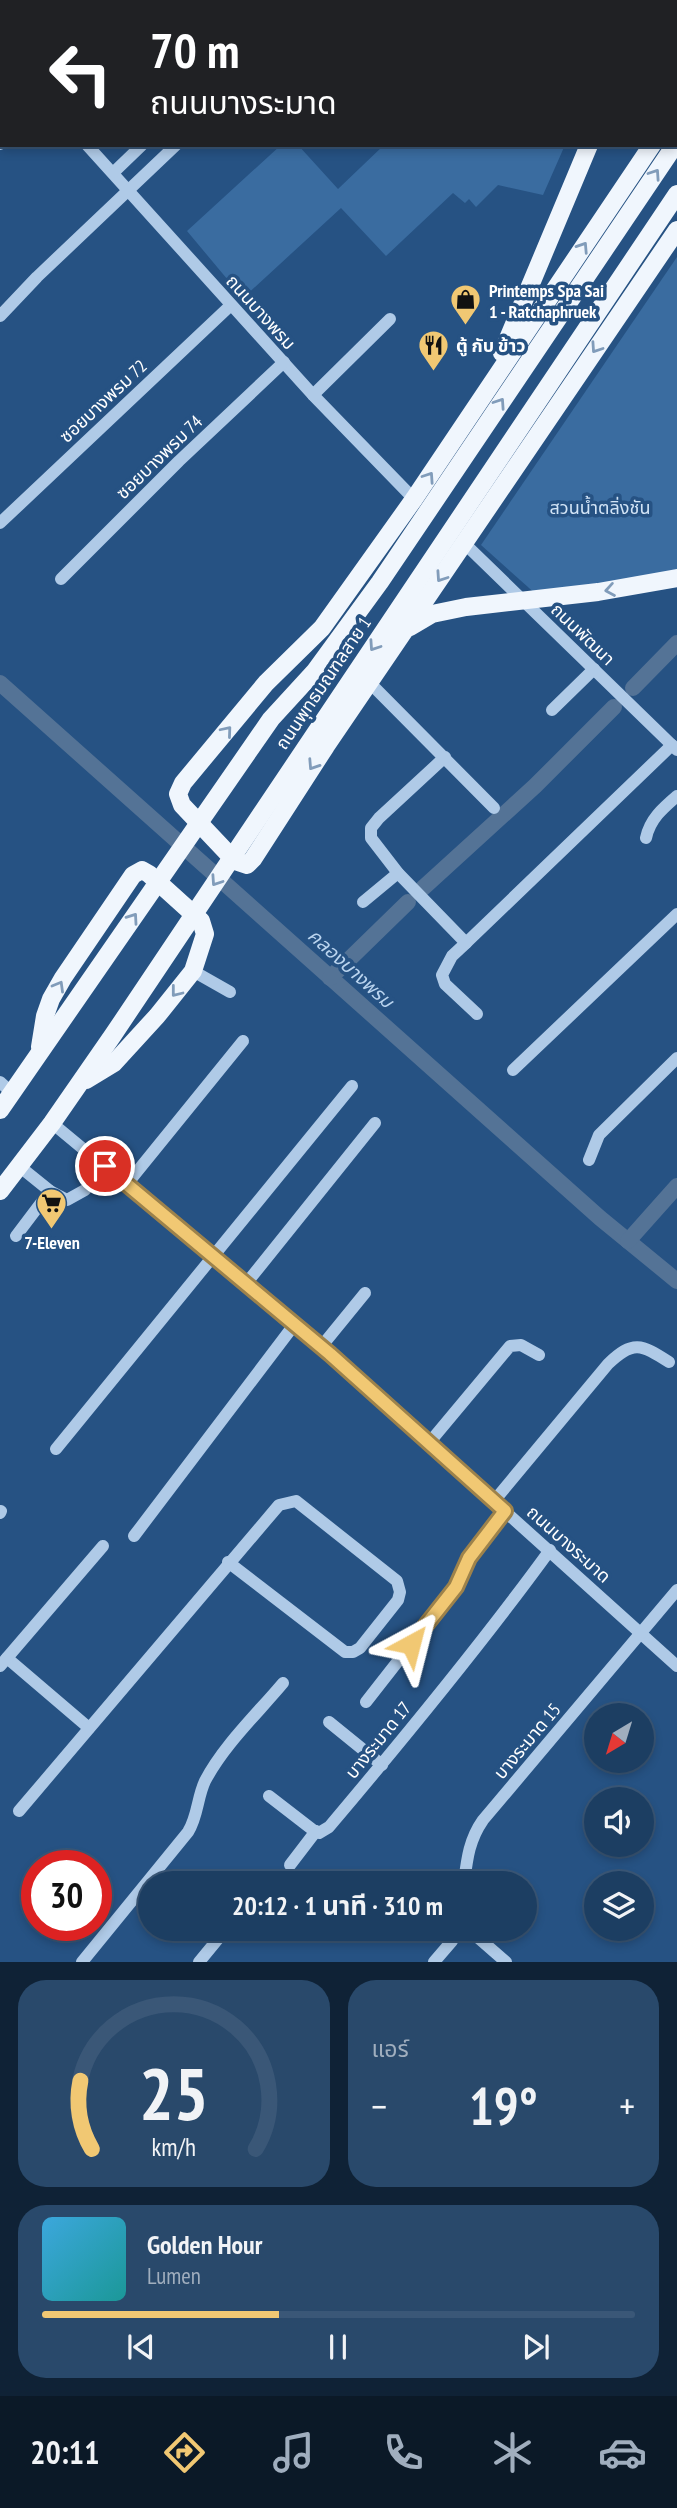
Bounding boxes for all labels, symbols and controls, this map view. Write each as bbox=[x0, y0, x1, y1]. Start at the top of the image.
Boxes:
text: 70 m bbox=[150, 18, 239, 82]
icon: left bbox=[35, 28, 126, 119]
text: ถนนบางระมาด bbox=[150, 81, 337, 123]
one-way arrow bbox=[647, 169, 660, 182]
one-way arrow bbox=[574, 242, 587, 255]
street label: ถนนบางพรม bbox=[221, 270, 301, 354]
place label: Printemps Spa Sai 1 - Ratchaphruek bbox=[489, 279, 604, 323]
shop icon: Printemps Spa Sai 1 - Ratchaphruek bbox=[449, 283, 483, 327]
restaurant icon: ตู้ กับ ข้าว bbox=[416, 328, 450, 372]
place label: ตู้ กับ ข้าว bbox=[456, 334, 526, 357]
one-way arrow bbox=[592, 340, 604, 353]
street label: ซอยบางพรม 72 bbox=[54, 355, 152, 447]
one-way arrow bbox=[492, 398, 505, 411]
street label: ซอยบางพรม 74 bbox=[111, 410, 207, 504]
one-way arrow bbox=[421, 471, 434, 484]
park label: สวนน้ำตลิ่งชัน bbox=[550, 495, 650, 519]
one-way arrow bbox=[437, 569, 449, 582]
one-way arrow bbox=[604, 582, 616, 597]
street label: ถนนพัฒนา bbox=[546, 598, 620, 670]
street label: ถนนพุทธมณฑลสาย 1 bbox=[270, 612, 376, 754]
one-way arrow bbox=[369, 638, 382, 651]
one-way arrow bbox=[219, 726, 231, 739]
one-way arrow bbox=[309, 758, 322, 771]
one-way arrow bbox=[212, 873, 224, 886]
one-way arrow bbox=[125, 913, 137, 926]
water label: คลองบางพรม bbox=[303, 923, 400, 1014]
one-way arrow bbox=[51, 980, 64, 993]
one-way arrow bbox=[172, 984, 185, 997]
pin bbox=[75, 1136, 135, 1196]
icon: arrive bbox=[86, 1147, 124, 1185]
supermarket icon: 7-Eleven bbox=[35, 1187, 69, 1231]
place label: 7-Eleven bbox=[24, 1231, 80, 1254]
street label: ถนนบางระมาด bbox=[522, 1500, 616, 1588]
position arrow bbox=[374, 1607, 448, 1681]
street label: บางระมาด 17 bbox=[340, 1697, 416, 1783]
street label: บางระมาด 15 bbox=[489, 1698, 565, 1784]
north arrow bbox=[584, 1703, 654, 1773]
map controls bbox=[584, 1703, 654, 1941]
button: sound bbox=[584, 1787, 654, 1857]
speed limit sign: 30 bbox=[21, 1850, 112, 1941]
button: layers bbox=[584, 1871, 654, 1941]
text: 20:12 · 1 นาที · 310 m bbox=[232, 1889, 443, 1922]
text: แอร์ bbox=[372, 2034, 409, 2063]
text: 25 bbox=[139, 2046, 209, 2140]
text: 19° bbox=[469, 2072, 538, 2139]
text: − bbox=[372, 2081, 387, 2130]
text: + bbox=[619, 2081, 635, 2130]
text: km/h bbox=[152, 2131, 196, 2163]
text: Golden Hour bbox=[147, 2228, 262, 2261]
text: Lumen bbox=[147, 2261, 201, 2290]
icon: previous bbox=[122, 2328, 160, 2366]
icon: pause bbox=[319, 2328, 357, 2366]
icon: next bbox=[517, 2328, 555, 2366]
icon: directions bbox=[160, 2428, 209, 2477]
icon: music bbox=[269, 2428, 318, 2477]
icon: phone bbox=[379, 2428, 428, 2477]
icon: climate bbox=[488, 2428, 537, 2477]
icon: car bbox=[598, 2428, 647, 2477]
text: 20:11 bbox=[30, 2431, 99, 2473]

